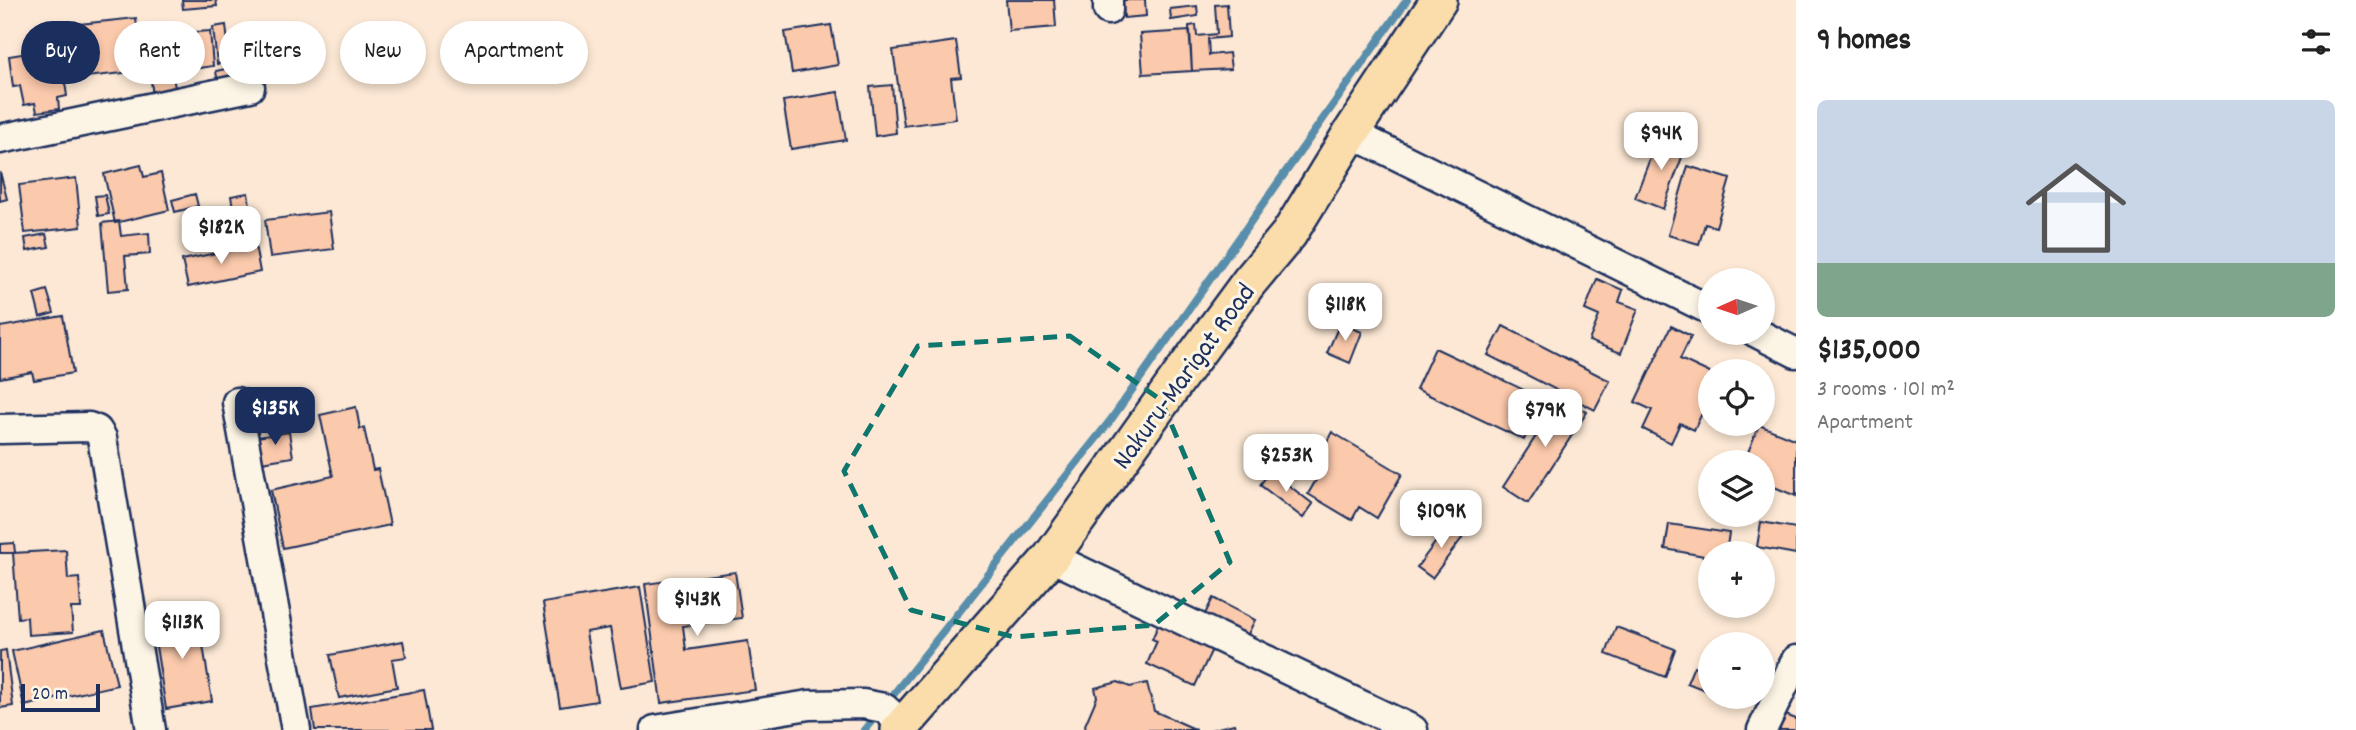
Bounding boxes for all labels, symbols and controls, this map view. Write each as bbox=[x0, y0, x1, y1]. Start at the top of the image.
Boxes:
chip: Buy bbox=[21, 21, 100, 84]
chip: Rent bbox=[114, 21, 205, 84]
chip: Filters bbox=[219, 21, 326, 84]
chip: New bbox=[340, 21, 426, 84]
chip: Apartment bbox=[440, 21, 588, 84]
text: 9 homes bbox=[1817, 21, 1911, 64]
icon: filters bbox=[2297, 23, 2335, 61]
pin: $94K bbox=[1620, 113, 1702, 172]
text: $94K bbox=[1640, 118, 1682, 151]
icon: home bbox=[2013, 145, 2139, 271]
pin: $182K bbox=[172, 206, 270, 266]
text: $182K bbox=[198, 212, 244, 245]
north arrow bbox=[1698, 268, 1774, 345]
map controls bbox=[1698, 268, 1775, 709]
street label: Nakuru-Marigat Road bbox=[1105, 276, 1268, 480]
pin: $118K bbox=[1296, 284, 1394, 343]
text: $118K bbox=[1324, 289, 1366, 322]
text: $135,000 bbox=[1817, 331, 1921, 374]
button: locate bbox=[1698, 359, 1775, 436]
text: 3 rooms · 101 m² bbox=[1817, 374, 1955, 407]
pin: $135K bbox=[226, 388, 324, 447]
pin: $79K bbox=[1504, 390, 1586, 449]
text: $135K bbox=[251, 393, 299, 426]
text: $79K bbox=[1524, 395, 1566, 428]
text: Apartment bbox=[1817, 407, 1913, 440]
pin: $253K bbox=[1237, 434, 1335, 494]
text: $253K bbox=[1259, 440, 1313, 473]
button: layers bbox=[1698, 450, 1775, 527]
pin: $109K bbox=[1392, 490, 1490, 550]
text: $109K bbox=[1416, 496, 1466, 529]
button: + bbox=[1698, 541, 1775, 618]
pin: $143K bbox=[648, 578, 746, 638]
text: $143K bbox=[673, 584, 721, 617]
pin: $113K bbox=[133, 602, 231, 661]
text: $113K bbox=[161, 607, 203, 640]
button: − bbox=[1698, 632, 1775, 709]
scale bar bbox=[21, 681, 100, 713]
text: 20 m bbox=[32, 682, 68, 709]

